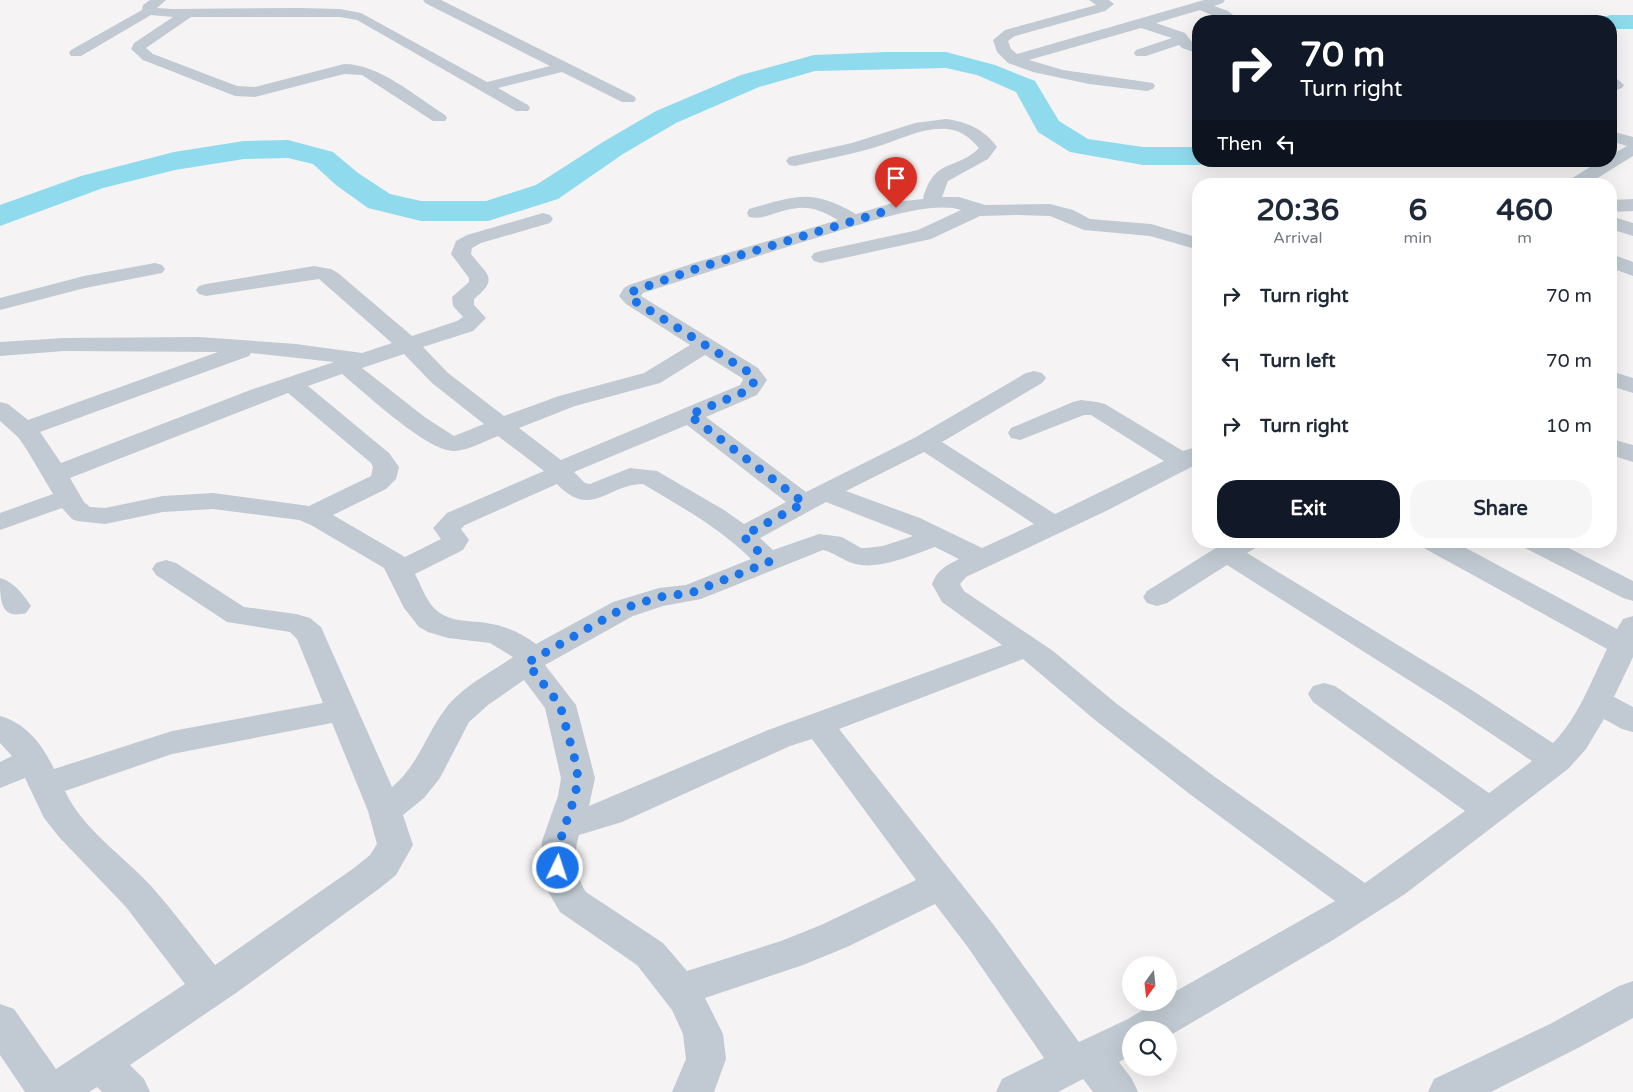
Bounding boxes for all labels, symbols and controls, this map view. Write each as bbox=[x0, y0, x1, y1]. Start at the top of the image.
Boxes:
text: 70 m bbox=[1300, 34, 1385, 76]
icon: right bbox=[1217, 35, 1282, 100]
text: Turn right bbox=[1300, 76, 1402, 102]
icon: left bbox=[1272, 130, 1300, 158]
text: Then bbox=[1217, 133, 1262, 155]
pin bbox=[875, 157, 917, 208]
icon: arrive bbox=[882, 164, 910, 192]
text: 20:36 bbox=[1256, 192, 1339, 229]
text: 6 bbox=[1408, 192, 1427, 229]
text: 460 bbox=[1496, 192, 1553, 229]
text: Arrival bbox=[1273, 228, 1323, 248]
text: min bbox=[1404, 228, 1432, 248]
text: m bbox=[1517, 228, 1532, 248]
icon: right bbox=[1217, 282, 1245, 310]
text: Turn right bbox=[1260, 285, 1348, 307]
text: 70 m bbox=[1546, 285, 1592, 307]
icon: left bbox=[1217, 347, 1245, 375]
text: Turn left bbox=[1260, 350, 1336, 372]
text: 70 m bbox=[1546, 350, 1592, 372]
icon: right bbox=[1217, 412, 1245, 440]
text: Turn right bbox=[1260, 415, 1348, 437]
text: 10 m bbox=[1546, 415, 1592, 437]
button: Exit bbox=[1217, 480, 1400, 538]
button: Share bbox=[1410, 480, 1592, 538]
position arrow bbox=[531, 841, 583, 893]
north arrow bbox=[1122, 956, 1178, 1011]
map controls bbox=[1122, 956, 1177, 1076]
button: search bbox=[1122, 1021, 1177, 1076]

